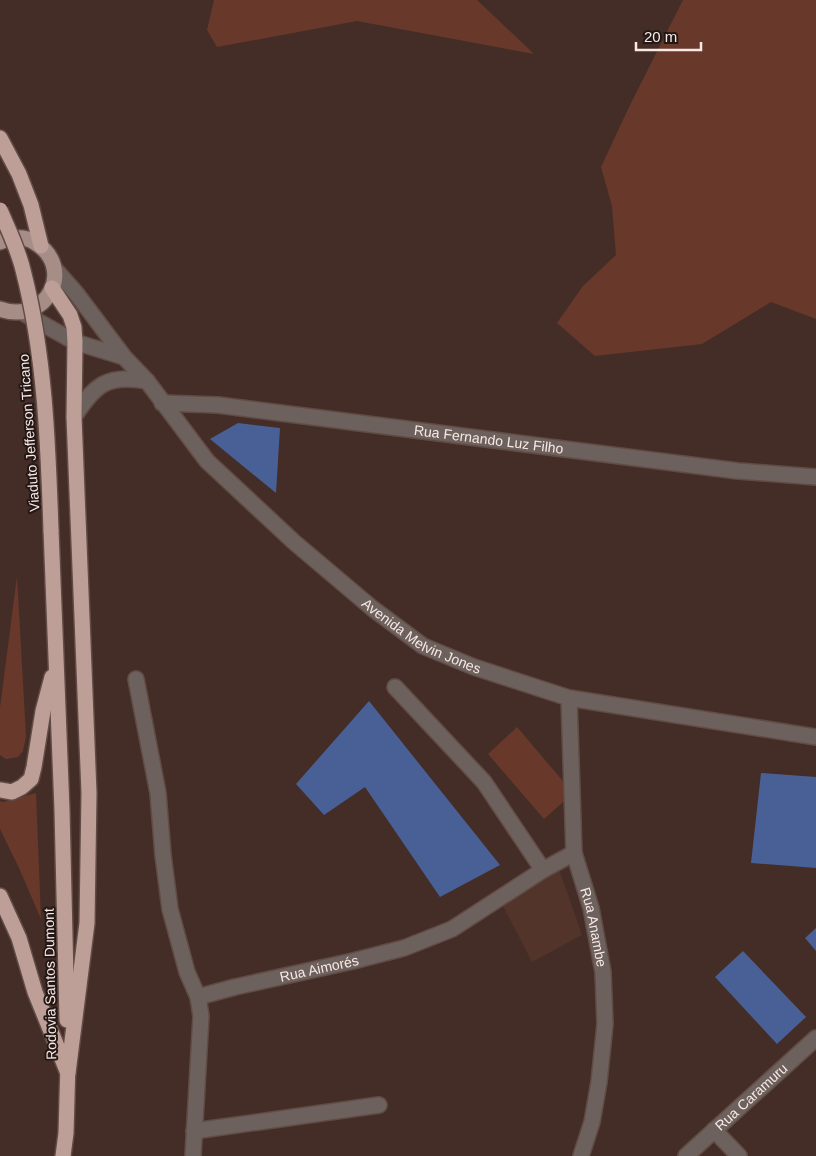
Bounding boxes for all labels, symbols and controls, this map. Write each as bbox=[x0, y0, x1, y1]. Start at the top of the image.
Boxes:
scale bar bbox=[636, 20, 701, 52]
text: 20 m bbox=[644, 28, 677, 45]
street label: Viaduto Jefferson Tricano bbox=[15, 353, 43, 512]
street label: Rua Fernando Luz Filho bbox=[413, 422, 565, 457]
street label: Avenida Melvin Jones bbox=[359, 595, 483, 677]
street label: Rua Anambe bbox=[577, 885, 610, 969]
street label: Rodovia Santos Dumont bbox=[41, 908, 59, 1060]
street label: Rua Aimorés bbox=[278, 952, 360, 985]
street label: Rua Caramuru bbox=[712, 1060, 791, 1134]

